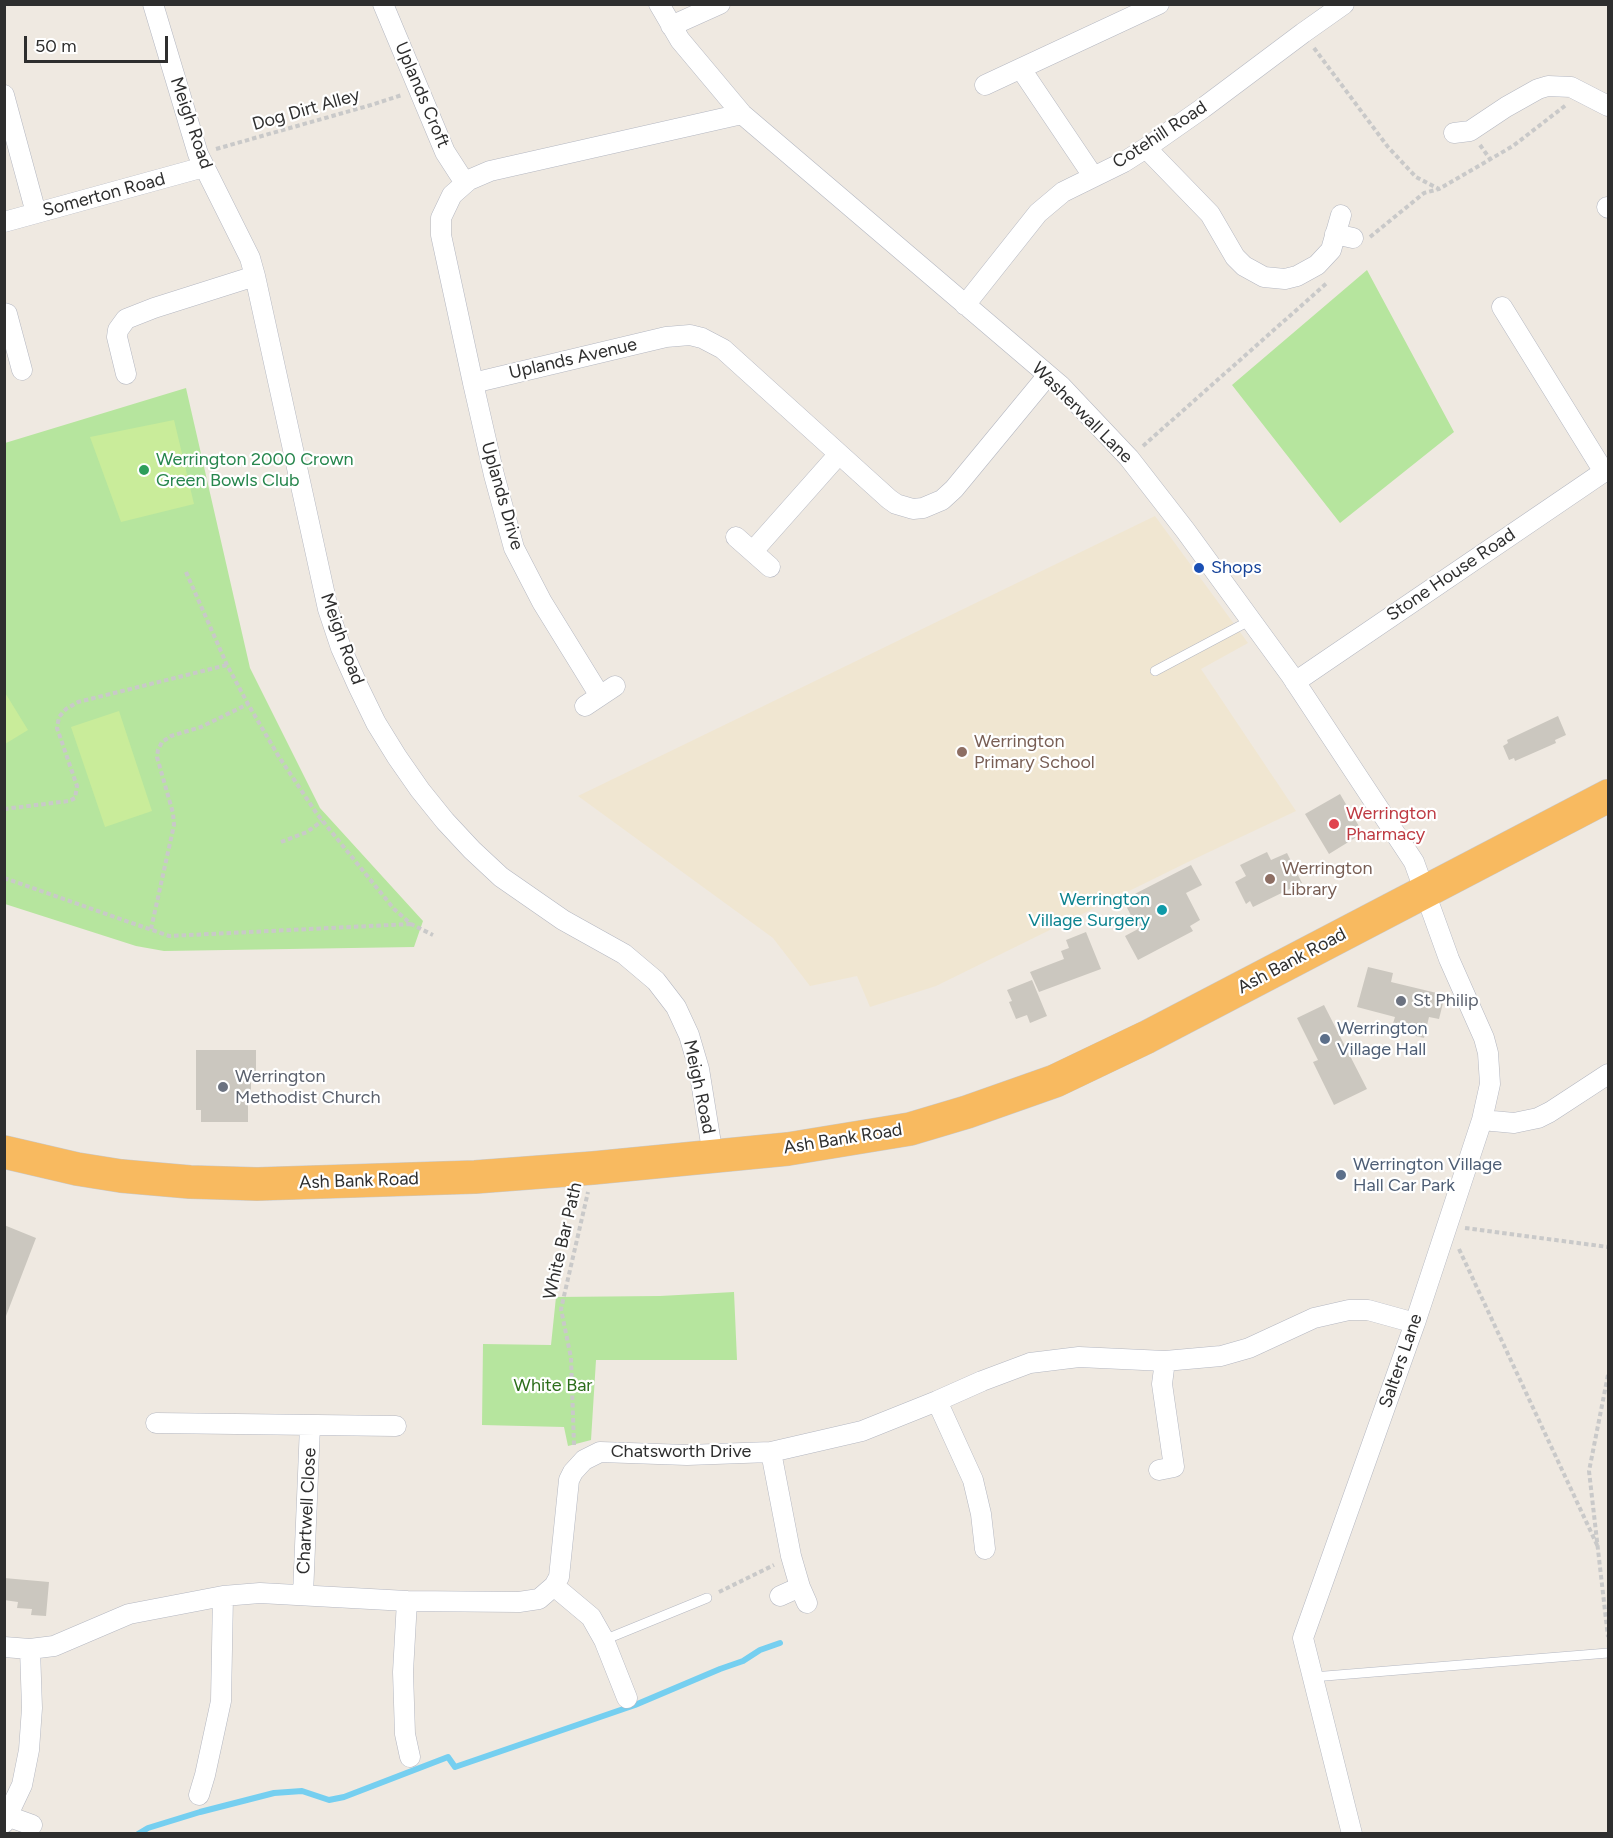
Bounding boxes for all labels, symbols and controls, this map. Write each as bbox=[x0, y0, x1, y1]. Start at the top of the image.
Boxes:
scale bar bbox=[27, 24, 171, 62]
text: 50 m bbox=[35, 35, 77, 57]
street label: Uplands Croft bbox=[390, 39, 454, 151]
street label: Meigh Road bbox=[165, 74, 217, 172]
street label: Dog Dirt Alley bbox=[250, 84, 362, 136]
street label: Cotehill Road bbox=[1109, 97, 1211, 173]
street label: Somerton Road bbox=[40, 168, 168, 222]
street label: Uplands Avenue bbox=[507, 334, 639, 384]
street label: Washerwall Lane bbox=[1027, 358, 1137, 468]
street label: Uplands Drive bbox=[476, 439, 528, 553]
place label: Werrington 2000 Crown Green Bowls Club bbox=[156, 449, 354, 492]
marker: Werrington 2000 Crown Green Bowls Club bbox=[137, 463, 151, 477]
street label: Stone House Road bbox=[1383, 524, 1519, 626]
place label: Shops bbox=[1211, 557, 1262, 579]
marker: Shops bbox=[1192, 561, 1206, 575]
street label: Meigh Road bbox=[315, 590, 369, 688]
place label: Werrington Primary School bbox=[974, 731, 1095, 774]
marker: Werrington Primary School bbox=[955, 745, 969, 759]
place label: Werrington Pharmacy bbox=[1346, 803, 1437, 846]
marker: Werrington Pharmacy bbox=[1327, 817, 1341, 831]
place label: Werrington Library bbox=[1282, 858, 1373, 900]
marker: Werrington Library bbox=[1263, 872, 1277, 886]
place label: Werrington Village Surgery bbox=[1028, 889, 1150, 932]
marker: Werrington Village Surgery bbox=[1155, 903, 1169, 917]
street label: Ash Bank Road bbox=[1234, 923, 1350, 999]
place label: St Philip bbox=[1413, 990, 1479, 1012]
marker: St Philip bbox=[1394, 994, 1408, 1008]
place label: Werrington Village Hall bbox=[1337, 1018, 1428, 1060]
marker: Werrington Village Hall bbox=[1318, 1032, 1332, 1046]
street label: Meigh Road bbox=[678, 1038, 720, 1136]
place label: Werrington Methodist Church bbox=[235, 1066, 381, 1108]
marker: Werrington Methodist Church bbox=[216, 1080, 230, 1094]
street label: Ash Bank Road bbox=[782, 1119, 904, 1159]
place label: Werrington Village Hall Car Park bbox=[1353, 1154, 1502, 1196]
street label: Ash Bank Road bbox=[299, 1168, 419, 1194]
marker: Werrington Village Hall Car Park bbox=[1334, 1168, 1348, 1182]
street label: White Bar Path bbox=[539, 1180, 587, 1302]
street label: Salters Lane bbox=[1375, 1311, 1427, 1411]
park label: White Bar bbox=[514, 1375, 592, 1397]
street label: Chatsworth Drive bbox=[611, 1441, 751, 1463]
street label: Chartwell Close bbox=[293, 1447, 321, 1575]

